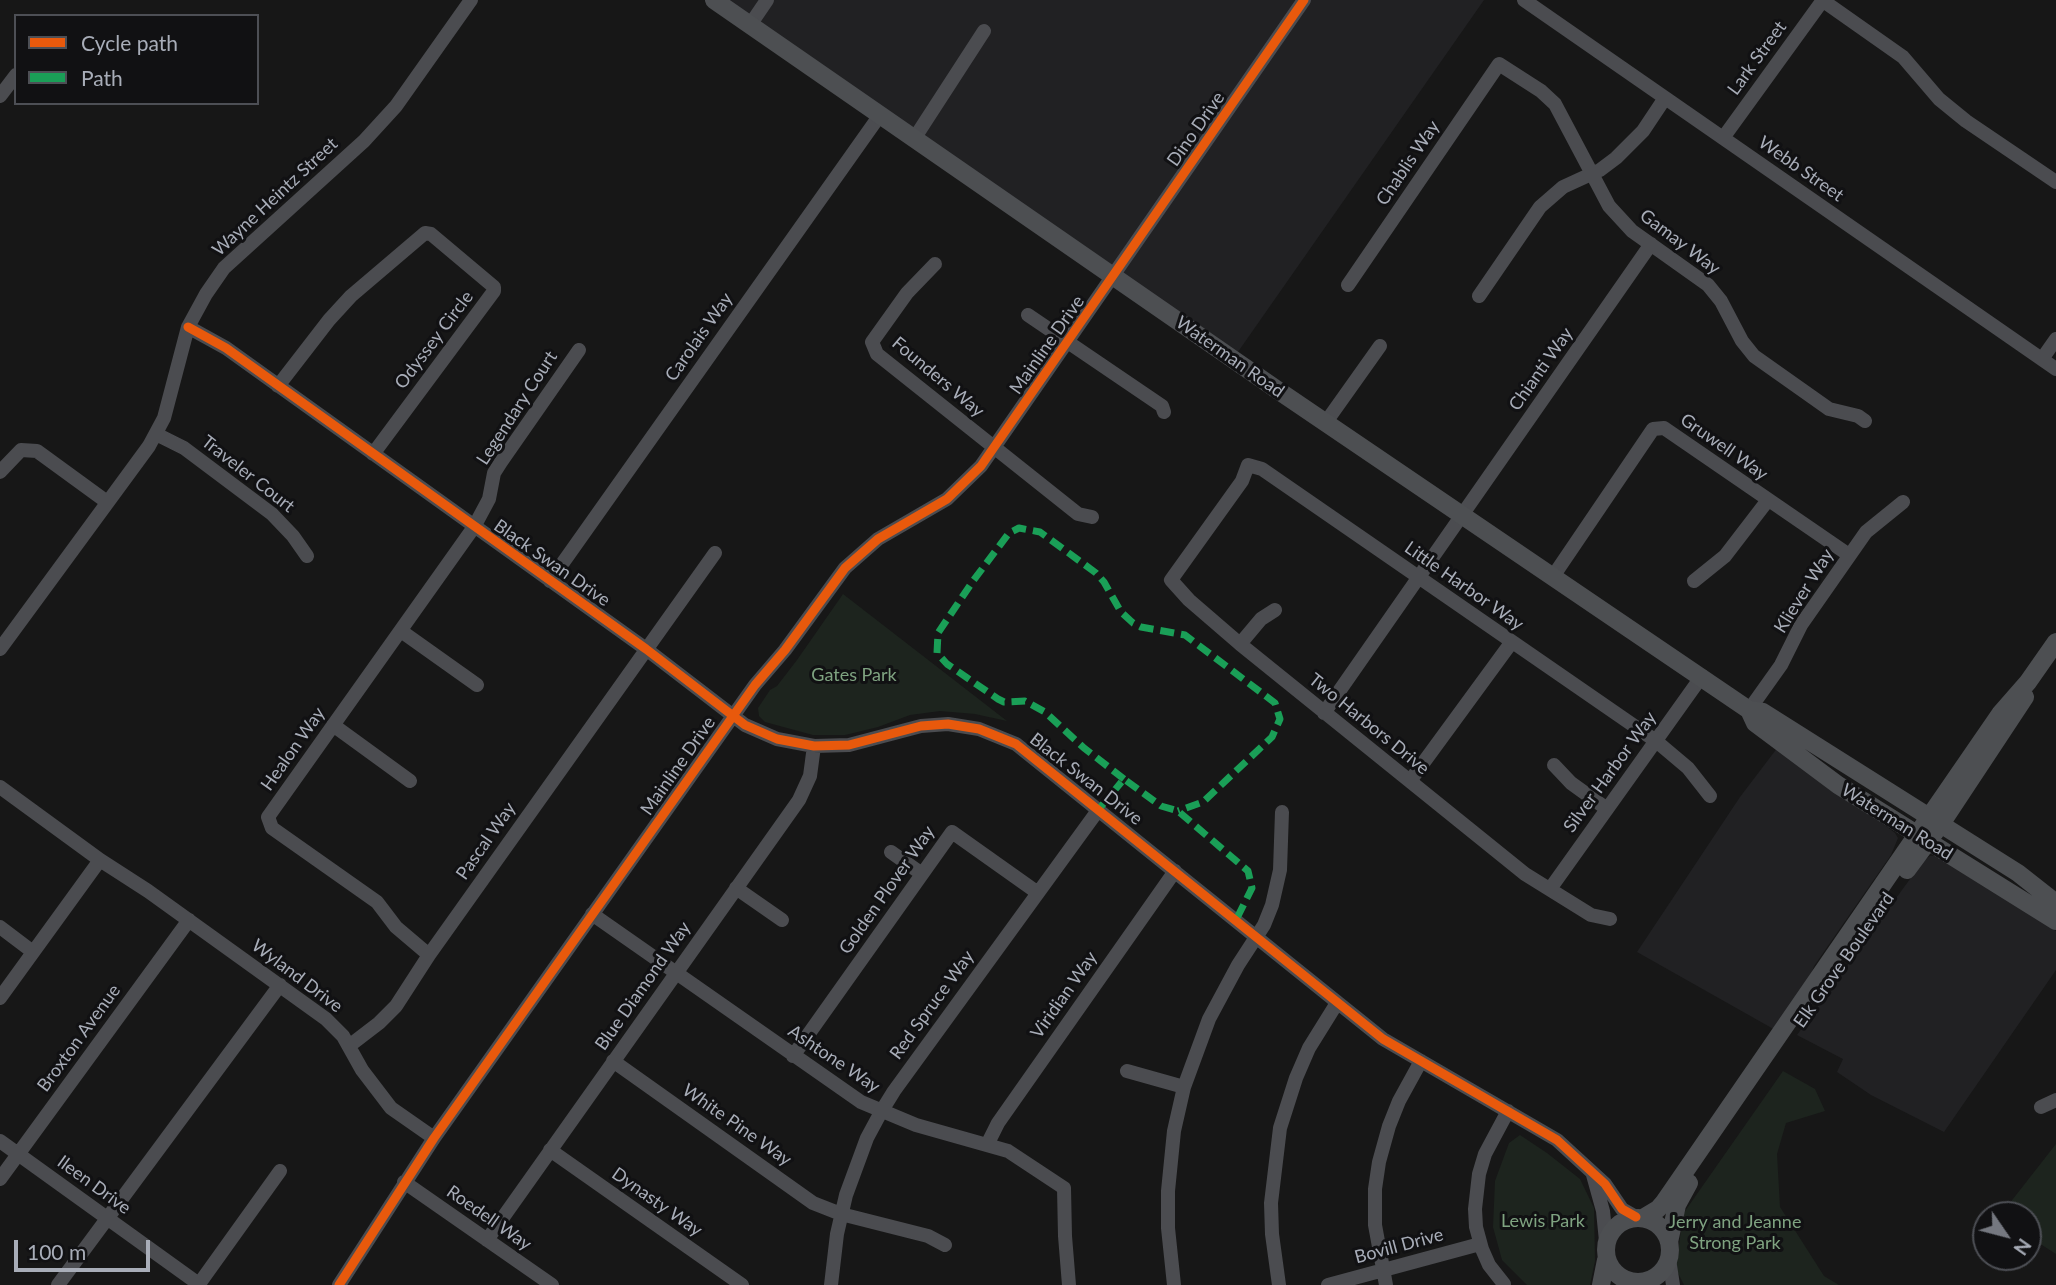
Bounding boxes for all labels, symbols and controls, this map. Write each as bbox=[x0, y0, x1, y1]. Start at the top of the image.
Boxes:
legend bbox=[14, 14, 259, 105]
street label: Lark Street bbox=[1723, 17, 1791, 99]
text: Cycle path bbox=[81, 30, 178, 55]
text: Path bbox=[81, 65, 123, 90]
street label: Dino Drive bbox=[1163, 88, 1229, 170]
street label: Chablis Way bbox=[1372, 116, 1444, 210]
street label: Webb Street bbox=[1754, 132, 1848, 206]
street label: Wayne Heintz Street bbox=[208, 133, 342, 261]
street label: Gamay Way bbox=[1636, 205, 1724, 279]
street label: Odyssey Circle bbox=[390, 287, 478, 393]
street label: Carolais Way bbox=[661, 289, 737, 385]
street label: Mainline Drive bbox=[1005, 292, 1089, 398]
street label: Waterman Road bbox=[1172, 312, 1288, 402]
street label: Chianti Way bbox=[1504, 323, 1578, 415]
street label: Founders Way bbox=[887, 332, 989, 422]
street label: Legendary Court bbox=[472, 347, 562, 469]
street label: Gruwell Way bbox=[1676, 409, 1772, 485]
street label: Traveler Court bbox=[197, 431, 299, 517]
street label: Black Swan Drive bbox=[490, 515, 614, 611]
street label: Little Harbor Way bbox=[1400, 537, 1528, 635]
street label: Kliever Way bbox=[1770, 545, 1838, 637]
park label: Gates Park bbox=[811, 664, 897, 686]
street label: Two Harbors Drive bbox=[1304, 669, 1434, 779]
street label: Healon Way bbox=[256, 703, 330, 795]
street label: Silver Harbor Way bbox=[1559, 707, 1661, 837]
street label: Mainline Drive bbox=[636, 713, 720, 819]
street label: Black Swan Drive bbox=[1025, 728, 1147, 830]
street label: Waterman Road bbox=[1837, 779, 1957, 865]
street label: Pascal Way bbox=[452, 798, 520, 884]
street label: Golden Plover Way bbox=[835, 822, 939, 958]
street label: Elk Grove Boulevard bbox=[1789, 888, 1899, 1032]
street label: Blue Diamond Way bbox=[591, 918, 695, 1054]
street label: Wyland Drive bbox=[247, 935, 347, 1017]
street label: Red Spruce Way bbox=[885, 946, 979, 1064]
street label: Viridian Way bbox=[1026, 947, 1102, 1043]
street label: Broxton Avenue bbox=[33, 980, 125, 1096]
street label: Ashtone Way bbox=[784, 1020, 884, 1098]
street label: White Pine Way bbox=[678, 1079, 796, 1171]
street label: Ileen Drive bbox=[53, 1151, 135, 1219]
street label: Dynasty Way bbox=[608, 1163, 706, 1241]
street label: Roedell Way bbox=[442, 1181, 536, 1255]
north arrow bbox=[1972, 1201, 2042, 1271]
park label: Lewis Park bbox=[1501, 1210, 1585, 1232]
park label: Jerry and Jeanne Strong Park bbox=[1669, 1211, 1801, 1254]
street label: Bovill Drive bbox=[1352, 1224, 1446, 1268]
scale bar bbox=[18, 1226, 154, 1270]
text: N bbox=[2009, 1235, 2037, 1260]
text: 100 m bbox=[27, 1239, 86, 1264]

